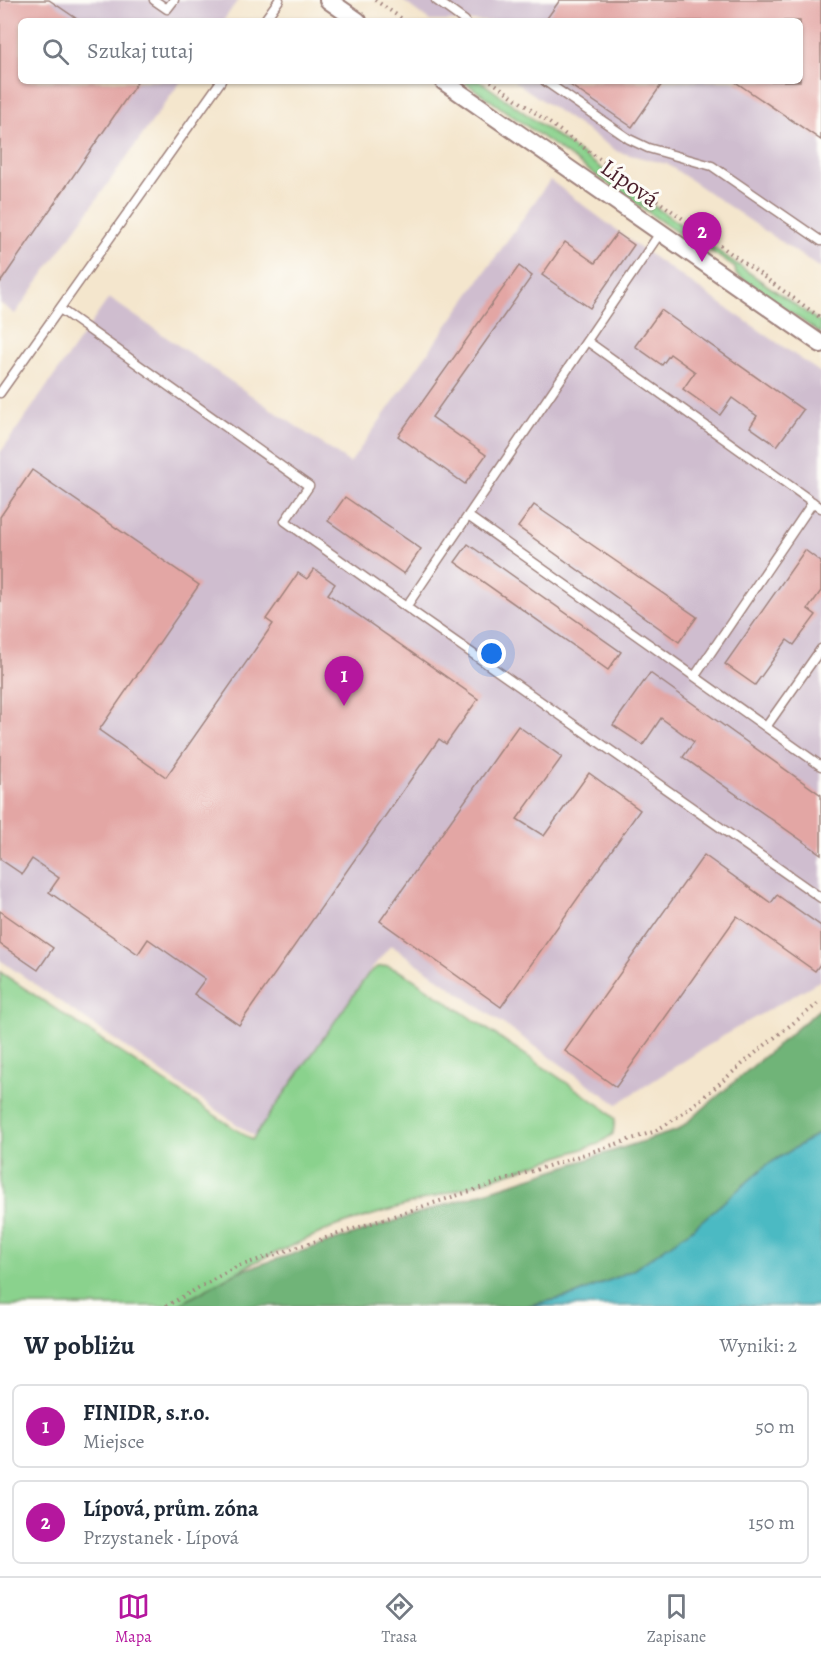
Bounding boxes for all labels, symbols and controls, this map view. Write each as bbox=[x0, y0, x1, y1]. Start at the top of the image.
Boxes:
search box bbox=[18, 18, 803, 84]
icon: search bbox=[39, 35, 72, 68]
text: Szukaj tutaj bbox=[87, 36, 193, 66]
street label: Lípová bbox=[594, 151, 666, 215]
pin: 2 bbox=[682, 212, 722, 262]
your location bbox=[477, 639, 506, 668]
pin: 1 bbox=[324, 656, 364, 706]
text: W pobliżu bbox=[24, 1328, 135, 1363]
text: Wyniki: 2 bbox=[720, 1332, 797, 1359]
text: FINIDR, s.r.o. bbox=[83, 1398, 210, 1428]
text: 1 bbox=[42, 1413, 49, 1440]
text: 50 m bbox=[755, 1413, 795, 1440]
text: Miejsce bbox=[83, 1428, 145, 1455]
text: Lípová, prům. zóna bbox=[83, 1494, 259, 1524]
text: 2 bbox=[41, 1509, 50, 1536]
text: 150 m bbox=[748, 1509, 795, 1536]
text: Przystanek · Lípová bbox=[83, 1524, 239, 1551]
tab: Mapa bbox=[115, 1590, 152, 1648]
tab: Trasa bbox=[381, 1590, 417, 1648]
tab: Zapisane bbox=[647, 1590, 706, 1648]

